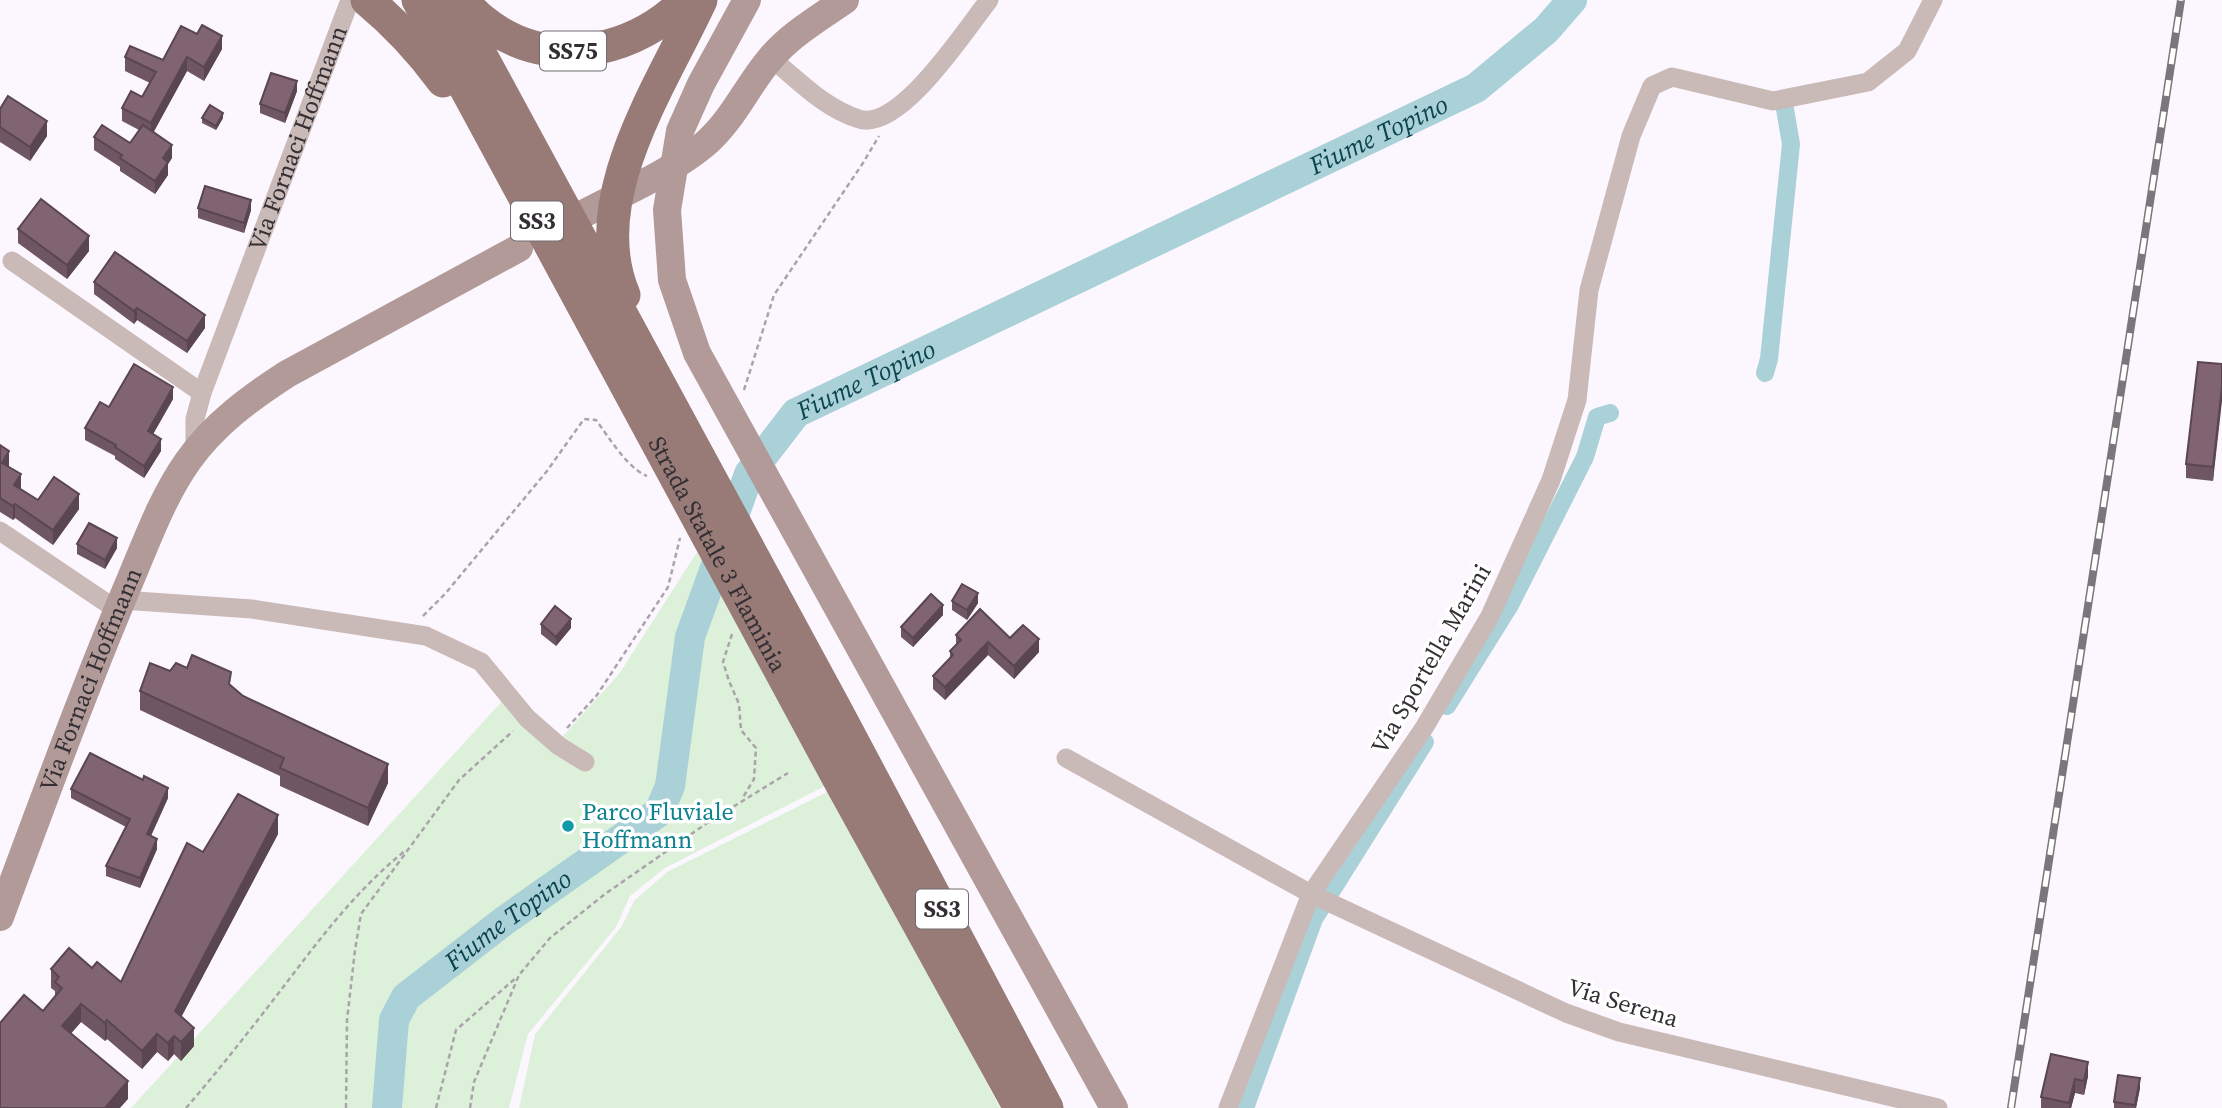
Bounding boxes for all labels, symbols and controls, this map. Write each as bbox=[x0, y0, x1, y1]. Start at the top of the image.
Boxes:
street label: Via Fornaci Hoffmann bbox=[240, 21, 355, 255]
road number: SS75 bbox=[540, 32, 606, 70]
water label: Fiume Topino bbox=[1302, 86, 1454, 184]
road number: SS3 bbox=[511, 202, 563, 241]
water label: Fiume Topino bbox=[789, 331, 941, 429]
street label: Strada Statale 3 Flaminia bbox=[641, 430, 795, 679]
street label: Via Sportella Marini bbox=[1363, 558, 1498, 760]
street label: Via Fornaci Hoffmann bbox=[31, 563, 150, 796]
place label: Parco Fluviale Hoffmann bbox=[582, 795, 734, 856]
marker: Parco Fluviale Hoffmann bbox=[560, 818, 576, 834]
water label: Fiume Topino bbox=[436, 861, 579, 980]
road number: SS3 bbox=[916, 890, 968, 928]
street label: Via Serena bbox=[1564, 970, 1683, 1035]

